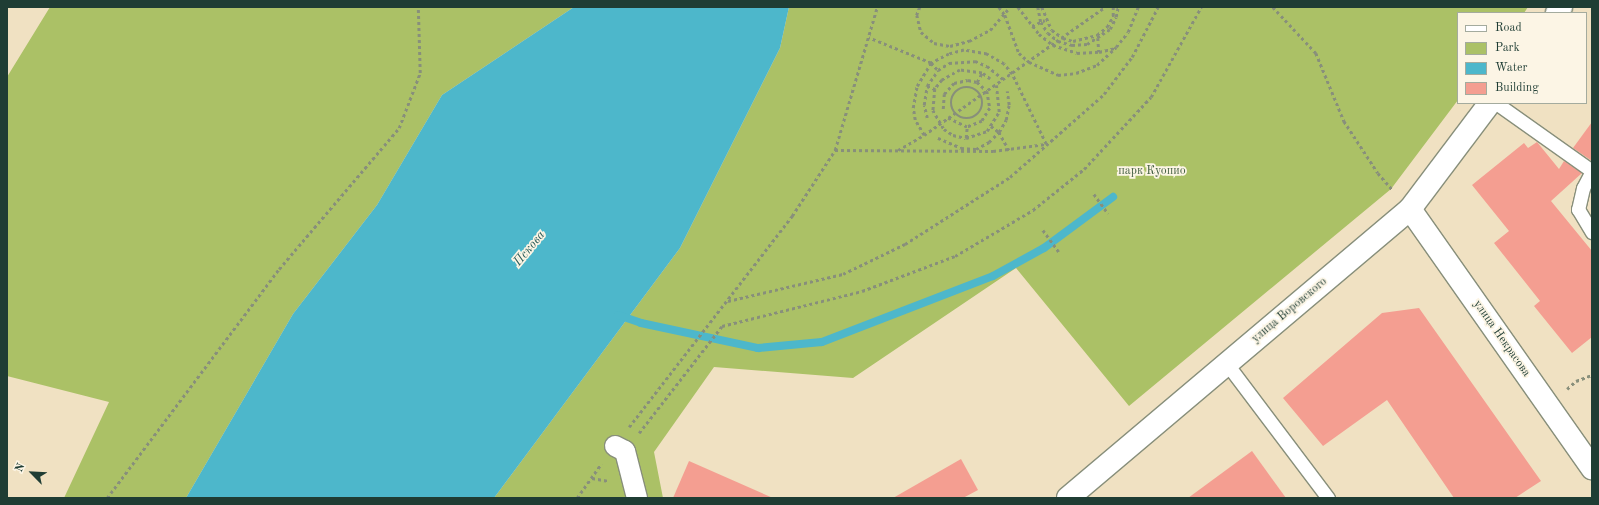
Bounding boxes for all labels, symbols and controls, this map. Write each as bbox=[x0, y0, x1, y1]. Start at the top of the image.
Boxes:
legend bbox=[1457, 12, 1587, 104]
text: Road bbox=[1495, 22, 1522, 34]
text: Park bbox=[1495, 42, 1520, 54]
text: Water bbox=[1495, 62, 1527, 74]
text: Building bbox=[1495, 82, 1539, 94]
park label: парк Куопио bbox=[1118, 165, 1186, 179]
water label: Пскова bbox=[511, 228, 549, 270]
street label: улица Воровского bbox=[1249, 275, 1331, 347]
street label: улица Некрасова bbox=[1469, 298, 1533, 380]
north arrow bbox=[12, 453, 52, 493]
text: N bbox=[14, 462, 27, 474]

